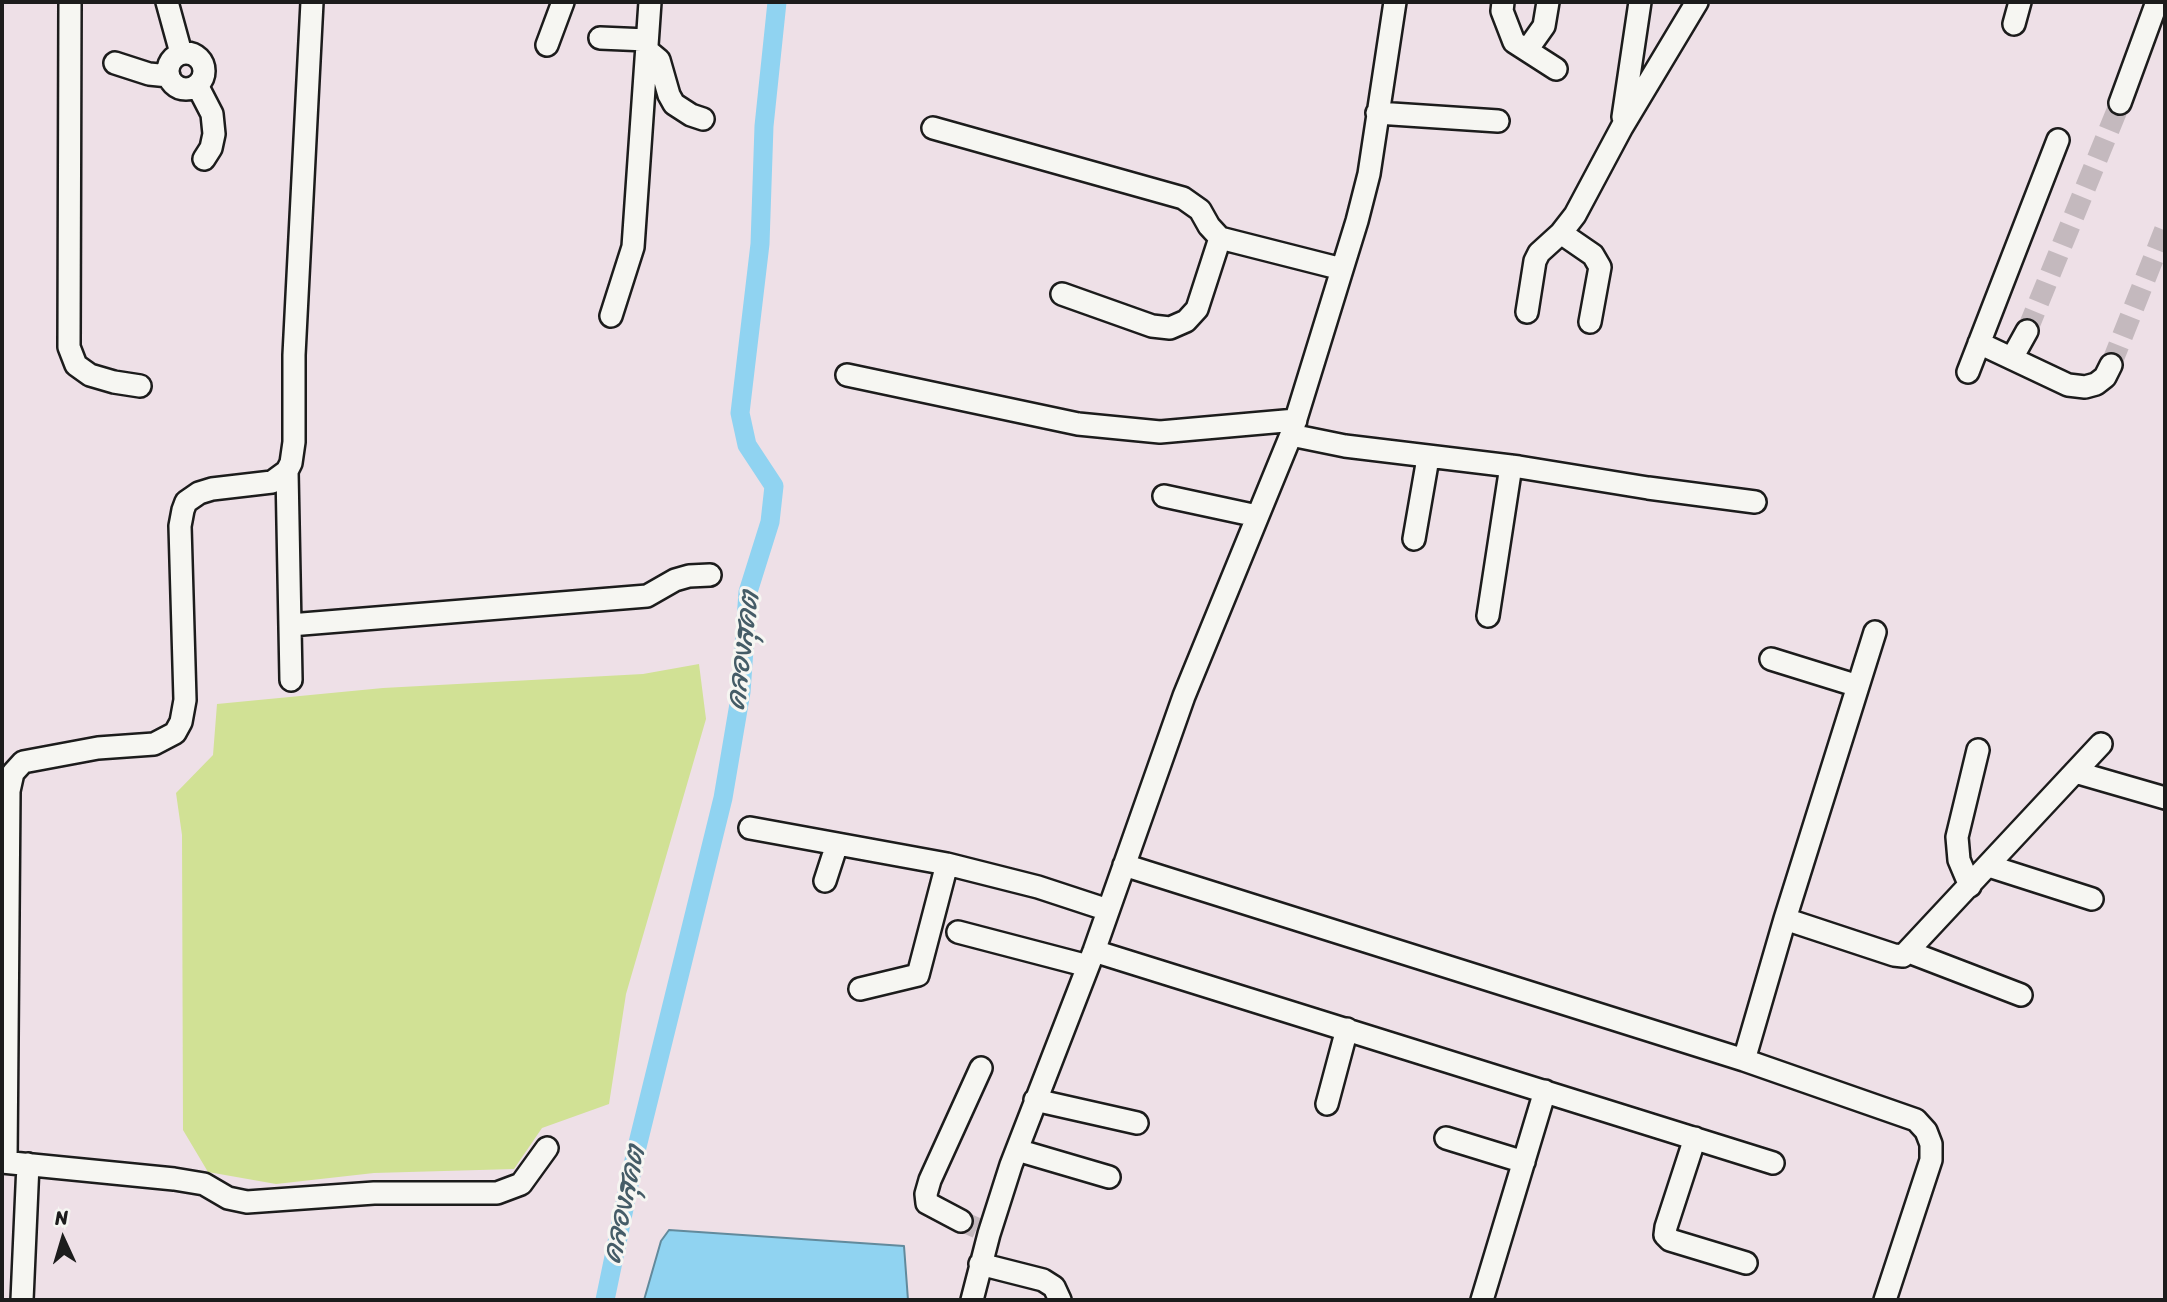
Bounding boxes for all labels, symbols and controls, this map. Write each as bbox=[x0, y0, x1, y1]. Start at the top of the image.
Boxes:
water label: คลองสุคต bbox=[720, 590, 768, 712]
water label: คลองสุคต bbox=[596, 1144, 654, 1266]
text: N bbox=[54, 1201, 69, 1234]
north arrow bbox=[28, 1204, 98, 1274]

